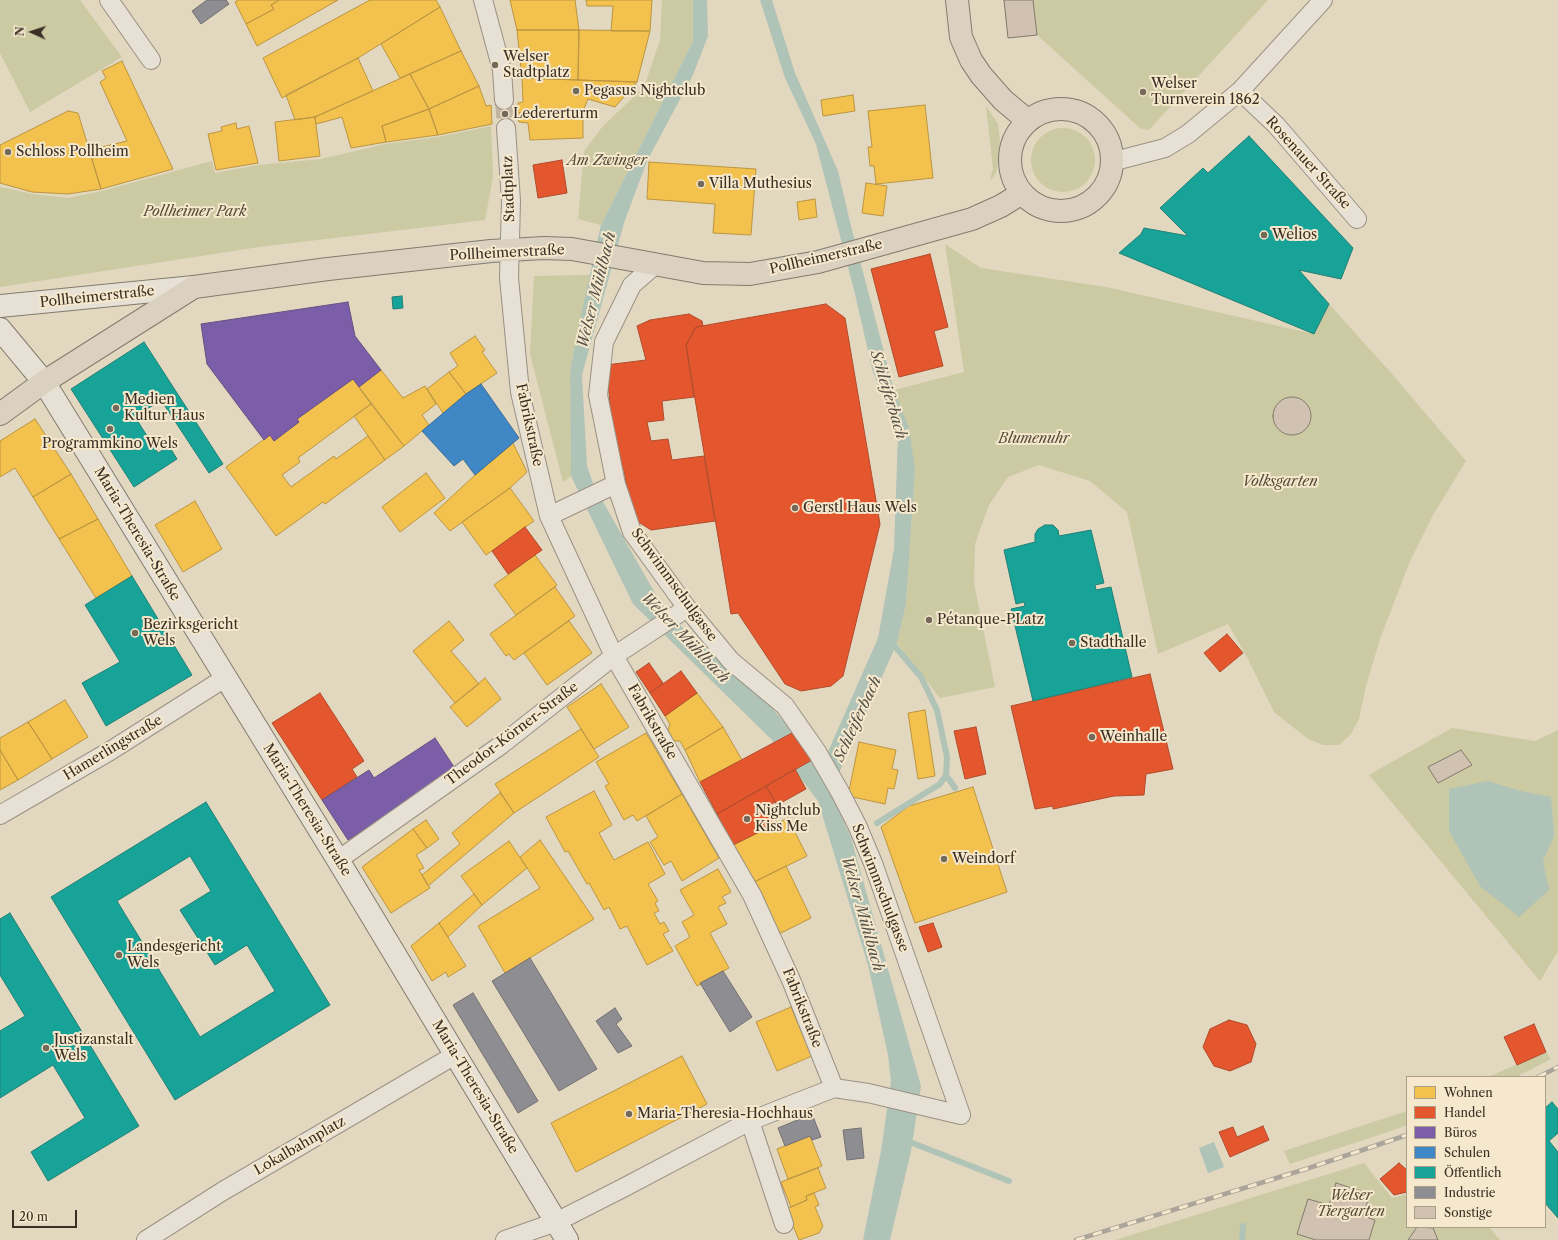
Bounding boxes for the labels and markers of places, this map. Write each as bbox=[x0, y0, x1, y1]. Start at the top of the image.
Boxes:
place label: Welser Stadtplatz bbox=[503, 49, 570, 82]
marker: Welser Stadtplatz bbox=[490, 60, 500, 70]
place label: Welser Turnverein 1862 bbox=[1151, 76, 1260, 108]
place label: Pegasus Nightclub bbox=[584, 83, 705, 99]
marker: Pegasus Nightclub bbox=[571, 86, 581, 96]
marker: Welser Turnverein 1862 bbox=[1138, 87, 1148, 97]
place label: Ledererturm bbox=[513, 106, 598, 122]
marker: Ledererturm bbox=[500, 109, 510, 119]
place label: Schloss Pollheim bbox=[16, 144, 129, 160]
marker: Schloss Pollheim bbox=[3, 147, 13, 157]
place label: Villa Muthesius bbox=[709, 176, 812, 192]
marker: Villa Muthesius bbox=[696, 179, 706, 189]
place label: Welios bbox=[1272, 227, 1317, 243]
marker: Welios bbox=[1259, 230, 1269, 240]
place label: Medien Kultur Haus bbox=[124, 392, 205, 424]
marker: Medien Kultur Haus bbox=[111, 403, 121, 413]
marker: Programmkino Wels bbox=[105, 424, 115, 434]
place label: Programmkino Wels bbox=[42, 436, 178, 452]
place label: Gerstl Haus Wels bbox=[803, 500, 917, 516]
marker: Gerstl Haus Wels bbox=[790, 503, 800, 513]
place label: Pétanque-PLatz bbox=[937, 612, 1044, 628]
marker: Pétanque-PLatz bbox=[924, 615, 934, 625]
place label: Bezirksgericht Wels bbox=[143, 617, 239, 650]
marker: Bezirksgericht Wels bbox=[130, 628, 140, 638]
place label: Stadthalle bbox=[1080, 635, 1146, 651]
marker: Stadthalle bbox=[1067, 638, 1077, 648]
place label: Weinhalle bbox=[1100, 729, 1167, 745]
marker: Weinhalle bbox=[1087, 732, 1097, 742]
place label: Nightclub Kiss Me bbox=[755, 803, 820, 836]
marker: Nightclub Kiss Me bbox=[742, 814, 752, 824]
place label: Weindorf bbox=[952, 851, 1015, 867]
marker: Weindorf bbox=[939, 854, 949, 864]
place label: Landesgericht Wels bbox=[127, 939, 221, 972]
marker: Landesgericht Wels bbox=[114, 950, 124, 960]
place label: Justizanstalt Wels bbox=[54, 1032, 133, 1064]
marker: Justizanstalt Wels bbox=[41, 1043, 51, 1053]
place label: Maria-Theresia-Hochhaus bbox=[637, 1106, 813, 1122]
marker: Maria-Theresia-Hochhaus bbox=[624, 1109, 634, 1119]

